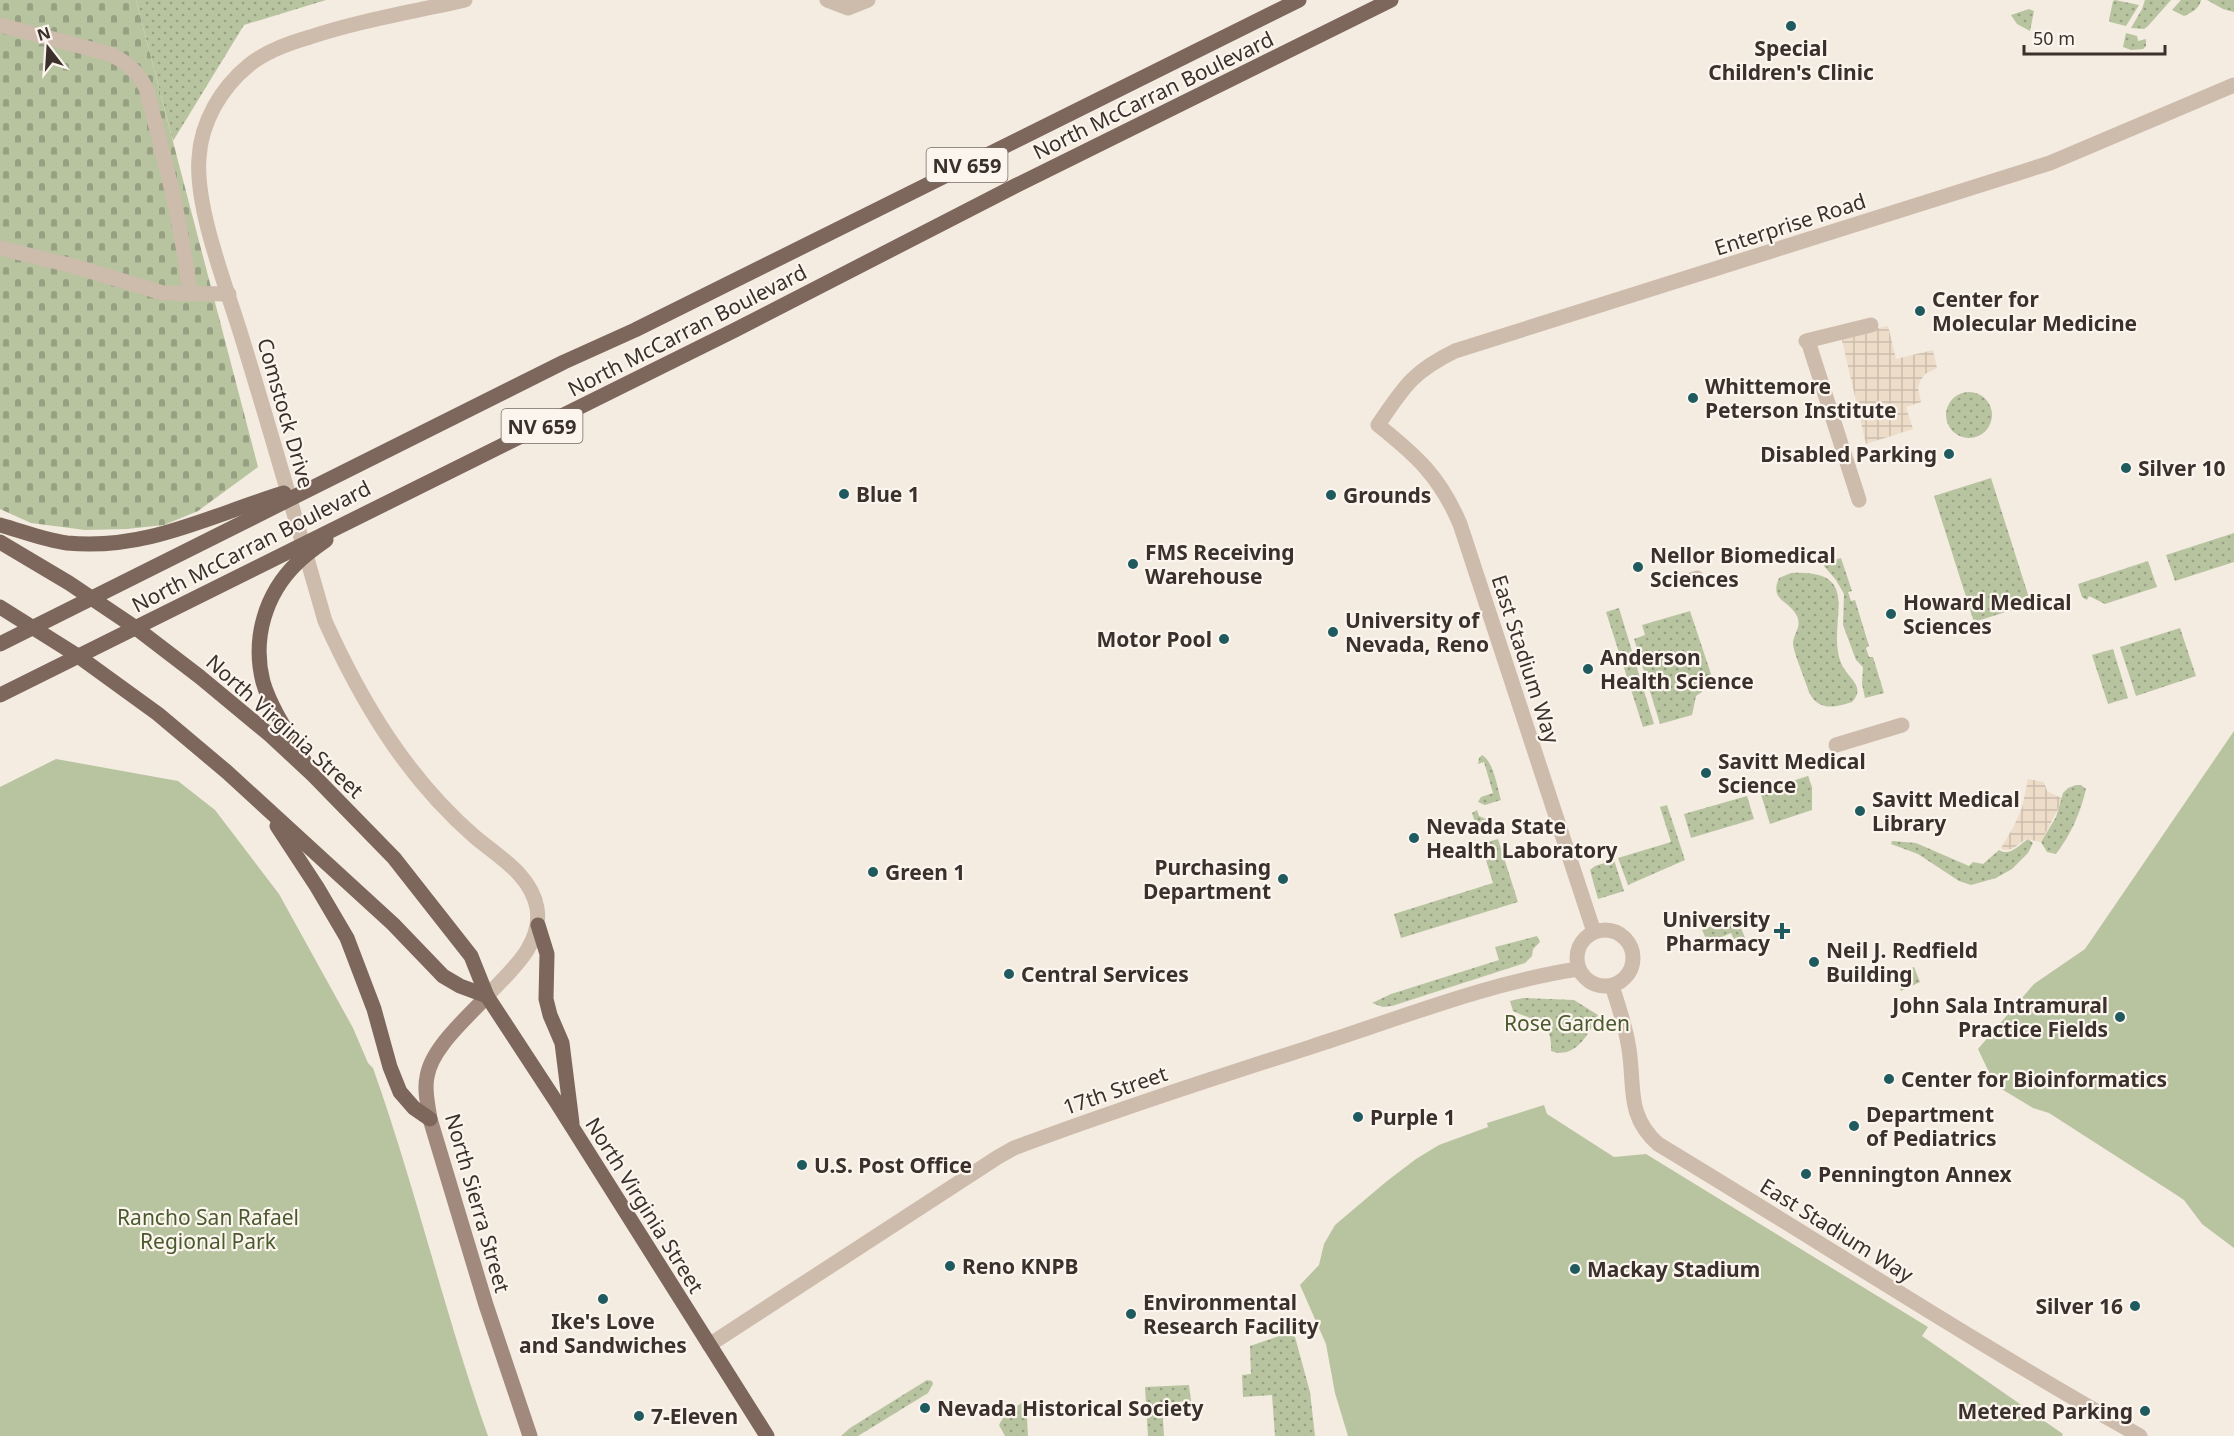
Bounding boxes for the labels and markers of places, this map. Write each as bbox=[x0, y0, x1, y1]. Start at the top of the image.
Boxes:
marker: Special Children's Clinic bbox=[1784, 19, 1798, 33]
place label: Special Children's Clinic bbox=[1708, 34, 1874, 86]
place label: Center for Molecular Medicine bbox=[1932, 285, 2137, 337]
marker: Center for Molecular Medicine bbox=[1913, 304, 1927, 318]
place label: Whittemore Peterson Institute bbox=[1705, 372, 1897, 424]
marker: Whittemore Peterson Institute bbox=[1686, 391, 1700, 405]
place label: Disabled Parking bbox=[1760, 440, 1937, 468]
marker: Disabled Parking bbox=[1942, 447, 1956, 461]
place label: Silver 10 bbox=[2138, 454, 2226, 482]
marker: Silver 10 bbox=[2119, 461, 2133, 475]
place label: Blue 1 bbox=[856, 480, 920, 508]
place label: Grounds bbox=[1343, 481, 1431, 509]
marker: Blue 1 bbox=[837, 487, 851, 501]
marker: Grounds bbox=[1324, 488, 1338, 502]
place label: FMS Receiving Warehouse bbox=[1145, 538, 1295, 590]
place label: Nellor Biomedical Sciences bbox=[1650, 541, 1836, 593]
marker: FMS Receiving Warehouse bbox=[1126, 557, 1140, 571]
marker: Nellor Biomedical Sciences bbox=[1631, 560, 1645, 574]
place label: Howard Medical Sciences bbox=[1903, 588, 2072, 640]
place label: University of Nevada, Reno bbox=[1345, 606, 1489, 658]
marker: Howard Medical Sciences bbox=[1884, 607, 1898, 621]
place label: Motor Pool bbox=[1096, 625, 1212, 653]
marker: University of Nevada, Reno bbox=[1326, 625, 1340, 639]
marker: Motor Pool bbox=[1217, 632, 1231, 646]
place label: Anderson Health Science bbox=[1600, 643, 1754, 695]
marker: Anderson Health Science bbox=[1581, 662, 1595, 676]
place label: Savitt Medical Science bbox=[1718, 747, 1866, 799]
marker: Savitt Medical Science bbox=[1699, 766, 1713, 780]
place label: Savitt Medical Library bbox=[1872, 785, 2020, 837]
marker: Savitt Medical Library bbox=[1853, 804, 1867, 818]
place label: Nevada State Health Laboratory bbox=[1426, 812, 1618, 864]
marker: Nevada State Health Laboratory bbox=[1407, 831, 1421, 845]
place label: Purchasing Department bbox=[1143, 853, 1271, 905]
place label: Green 1 bbox=[885, 858, 965, 886]
marker: Green 1 bbox=[866, 865, 880, 879]
marker: Purchasing Department bbox=[1276, 872, 1290, 886]
place label: University Pharmacy bbox=[1662, 905, 1770, 957]
marker: University Pharmacy bbox=[1775, 924, 1789, 938]
place label: Neil J. Redfield Building bbox=[1826, 936, 1978, 988]
marker: Neil J. Redfield Building bbox=[1807, 955, 1821, 969]
place label: Central Services bbox=[1021, 960, 1189, 988]
marker: Central Services bbox=[1002, 967, 1016, 981]
place label: John Sala Intramural Practice Fields bbox=[1890, 991, 2108, 1043]
marker: John Sala Intramural Practice Fields bbox=[2113, 1010, 2127, 1024]
place label: Center for Bioinformatics bbox=[1901, 1065, 2167, 1093]
marker: Center for Bioinformatics bbox=[1882, 1072, 1896, 1086]
place label: Department of Pediatrics bbox=[1866, 1100, 1997, 1152]
place label: Purple 1 bbox=[1370, 1103, 1456, 1131]
marker: Purple 1 bbox=[1351, 1110, 1365, 1124]
marker: Department of Pediatrics bbox=[1847, 1119, 1861, 1133]
place label: U.S. Post Office bbox=[814, 1151, 972, 1179]
marker: U.S. Post Office bbox=[795, 1158, 809, 1172]
place label: Pennington Annex bbox=[1818, 1160, 2012, 1188]
marker: Pennington Annex bbox=[1799, 1167, 1813, 1181]
place label: Reno KNPB bbox=[962, 1252, 1079, 1280]
place label: Mackay Stadium bbox=[1587, 1255, 1760, 1283]
marker: Reno KNPB bbox=[943, 1259, 957, 1273]
marker: Mackay Stadium bbox=[1568, 1262, 1582, 1276]
place label: Environmental Research Facility bbox=[1143, 1288, 1319, 1340]
marker: Ike's Love and Sandwiches bbox=[596, 1292, 610, 1306]
place label: Silver 16 bbox=[2035, 1292, 2123, 1320]
marker: Silver 16 bbox=[2128, 1299, 2142, 1313]
place label: Ike's Love and Sandwiches bbox=[519, 1307, 687, 1359]
marker: Environmental Research Facility bbox=[1124, 1307, 1138, 1321]
place label: Nevada Historical Society bbox=[937, 1394, 1203, 1422]
place label: Metered Parking bbox=[1958, 1397, 2133, 1425]
marker: Nevada Historical Society bbox=[918, 1401, 932, 1415]
place label: 7-Eleven bbox=[651, 1402, 738, 1430]
marker: Metered Parking bbox=[2138, 1404, 2152, 1418]
marker: 7-Eleven bbox=[632, 1409, 646, 1423]

